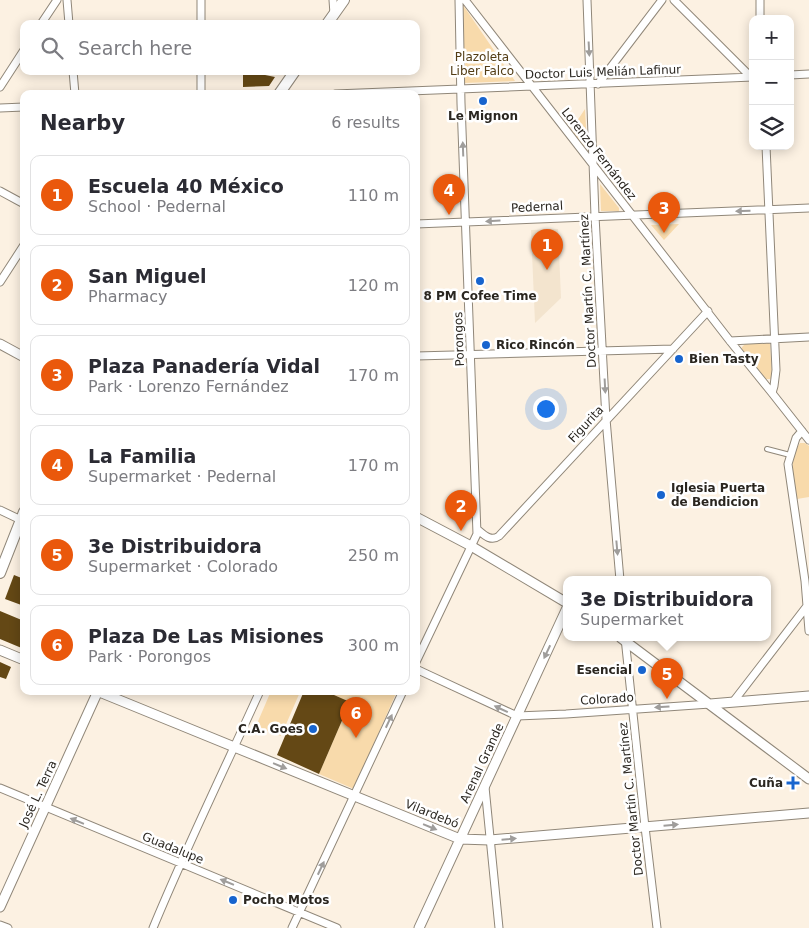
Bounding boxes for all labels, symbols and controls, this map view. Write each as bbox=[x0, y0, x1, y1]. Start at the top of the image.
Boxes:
map controls bbox=[749, 15, 794, 150]
button: + bbox=[749, 15, 794, 60]
search box bbox=[20, 20, 420, 75]
icon: search bbox=[38, 34, 66, 62]
text: Search here bbox=[78, 37, 192, 59]
one-way arrow bbox=[586, 41, 594, 57]
park label: Plazoleta Liber Falco bbox=[450, 50, 514, 78]
button: − bbox=[749, 60, 794, 105]
street label: Doctor Luis Melián Lafinur bbox=[525, 62, 681, 82]
marker: Le Mignon bbox=[477, 95, 489, 107]
street label: Lorenzo Fernández bbox=[559, 105, 639, 203]
button: layers bbox=[749, 105, 794, 150]
place label: Le Mignon bbox=[448, 109, 518, 123]
text: Nearby bbox=[40, 111, 125, 135]
text: 6 results bbox=[331, 113, 400, 132]
one-way arrow bbox=[459, 140, 467, 156]
pin: 4 bbox=[433, 174, 465, 215]
text: Escuela 40 México bbox=[88, 175, 284, 197]
text: 1 bbox=[51, 186, 63, 205]
text: 110 m bbox=[348, 186, 399, 205]
pin: 3 bbox=[648, 192, 680, 233]
text: School · Pedernal bbox=[88, 197, 226, 216]
street label: Pedernal bbox=[511, 199, 563, 215]
one-way arrow bbox=[735, 208, 751, 216]
street label: Doctor Martín C. Martínez bbox=[577, 214, 599, 368]
one-way arrow bbox=[485, 217, 501, 225]
pin: 1 bbox=[531, 229, 563, 270]
text: San Miguel bbox=[88, 265, 207, 287]
marker: 8 PM Cofee Time bbox=[474, 275, 486, 287]
text: 2 bbox=[51, 276, 63, 295]
text: 120 m bbox=[348, 276, 399, 295]
text: Pharmacy bbox=[88, 287, 168, 306]
place label: 8 PM Cofee Time bbox=[423, 289, 537, 303]
street label: Porongos bbox=[451, 311, 467, 367]
place label: Rico Rincón bbox=[496, 338, 575, 352]
marker: Rico Rincón bbox=[480, 339, 492, 351]
place label: Bien Tasty bbox=[689, 352, 759, 366]
marker: Bien Tasty bbox=[673, 353, 685, 365]
text: Plaza Panadería Vidal bbox=[88, 355, 320, 377]
text: 3 bbox=[51, 366, 63, 385]
text: 170 m bbox=[348, 366, 399, 385]
text: Park · Lorenzo Fernández bbox=[88, 377, 289, 396]
one-way arrow bbox=[601, 378, 609, 394]
your location bbox=[533, 396, 559, 422]
street label: Figurita bbox=[566, 403, 606, 445]
text: La Familia bbox=[88, 445, 196, 467]
text: 4 bbox=[51, 456, 63, 475]
text: 170 m bbox=[348, 456, 399, 475]
text: Supermarket · Pedernal bbox=[88, 467, 276, 486]
place label: Iglesia Puerta de Bendicion bbox=[671, 481, 765, 509]
marker: Iglesia Puerta de Bendicion bbox=[655, 489, 667, 501]
pin: 2 bbox=[445, 490, 477, 531]
text: 3e Distribuidora bbox=[88, 535, 262, 557]
one-way arrow bbox=[613, 540, 621, 556]
text: 5 bbox=[51, 546, 63, 565]
text: 250 m bbox=[348, 546, 399, 565]
text: Supermarket · Colorado bbox=[88, 557, 278, 576]
popup bbox=[563, 576, 771, 641]
text: 3e Distribuidora bbox=[580, 588, 754, 610]
text: Supermarket bbox=[580, 610, 683, 629]
text: Plaza De Las Misiones bbox=[88, 625, 324, 647]
text: 6 bbox=[51, 636, 63, 655]
text: 300 m bbox=[348, 636, 399, 655]
one-way arrow bbox=[542, 645, 550, 659]
text: Park · Porongos bbox=[88, 647, 211, 666]
pin: 5 bbox=[651, 658, 683, 699]
place label: Esencial bbox=[577, 663, 632, 677]
marker: Esencial bbox=[636, 664, 648, 676]
street label: Colorado bbox=[580, 690, 634, 708]
pin: 6 bbox=[340, 697, 372, 738]
one-way arrow bbox=[494, 704, 508, 712]
one-way arrow bbox=[653, 704, 669, 712]
one-way arrow bbox=[386, 714, 394, 728]
street label: Arenal Grande bbox=[457, 721, 507, 805]
place label: C.A. Goes bbox=[238, 722, 303, 736]
street label: Doctor Martín C. Martínez bbox=[616, 722, 646, 876]
marker: C.A. Goes bbox=[307, 723, 319, 735]
street label: José L. Terra bbox=[16, 758, 60, 831]
one-way arrow bbox=[273, 762, 288, 770]
place label: Cuña bbox=[749, 776, 783, 790]
marker: Cuña bbox=[787, 777, 799, 789]
street label: Vilardebó bbox=[403, 797, 461, 831]
one-way arrow bbox=[70, 816, 84, 824]
one-way arrow bbox=[663, 821, 679, 829]
one-way arrow bbox=[423, 823, 438, 831]
street label: Guadalupe bbox=[140, 829, 206, 867]
one-way arrow bbox=[501, 834, 517, 842]
one-way arrow bbox=[317, 861, 325, 875]
one-way arrow bbox=[220, 878, 234, 886]
place label: Pocho Motos bbox=[243, 893, 329, 907]
marker: Pocho Motos bbox=[227, 894, 239, 906]

